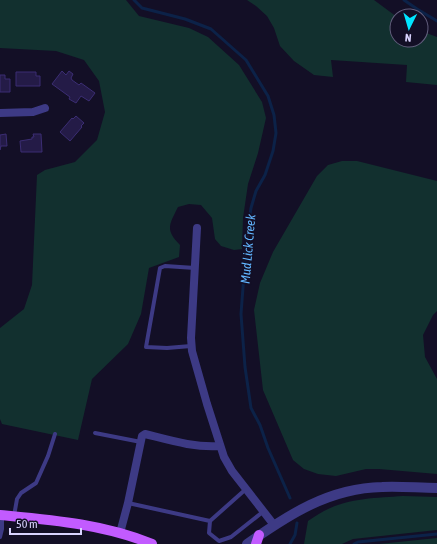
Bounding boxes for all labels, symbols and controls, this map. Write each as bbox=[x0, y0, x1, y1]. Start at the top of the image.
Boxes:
north arrow bbox=[389, 8, 429, 48]
text: N bbox=[404, 32, 412, 44]
water label: Mud Lick Creek bbox=[237, 213, 259, 284]
scale bar bbox=[10, 510, 81, 536]
text: 50 m bbox=[16, 517, 38, 531]

